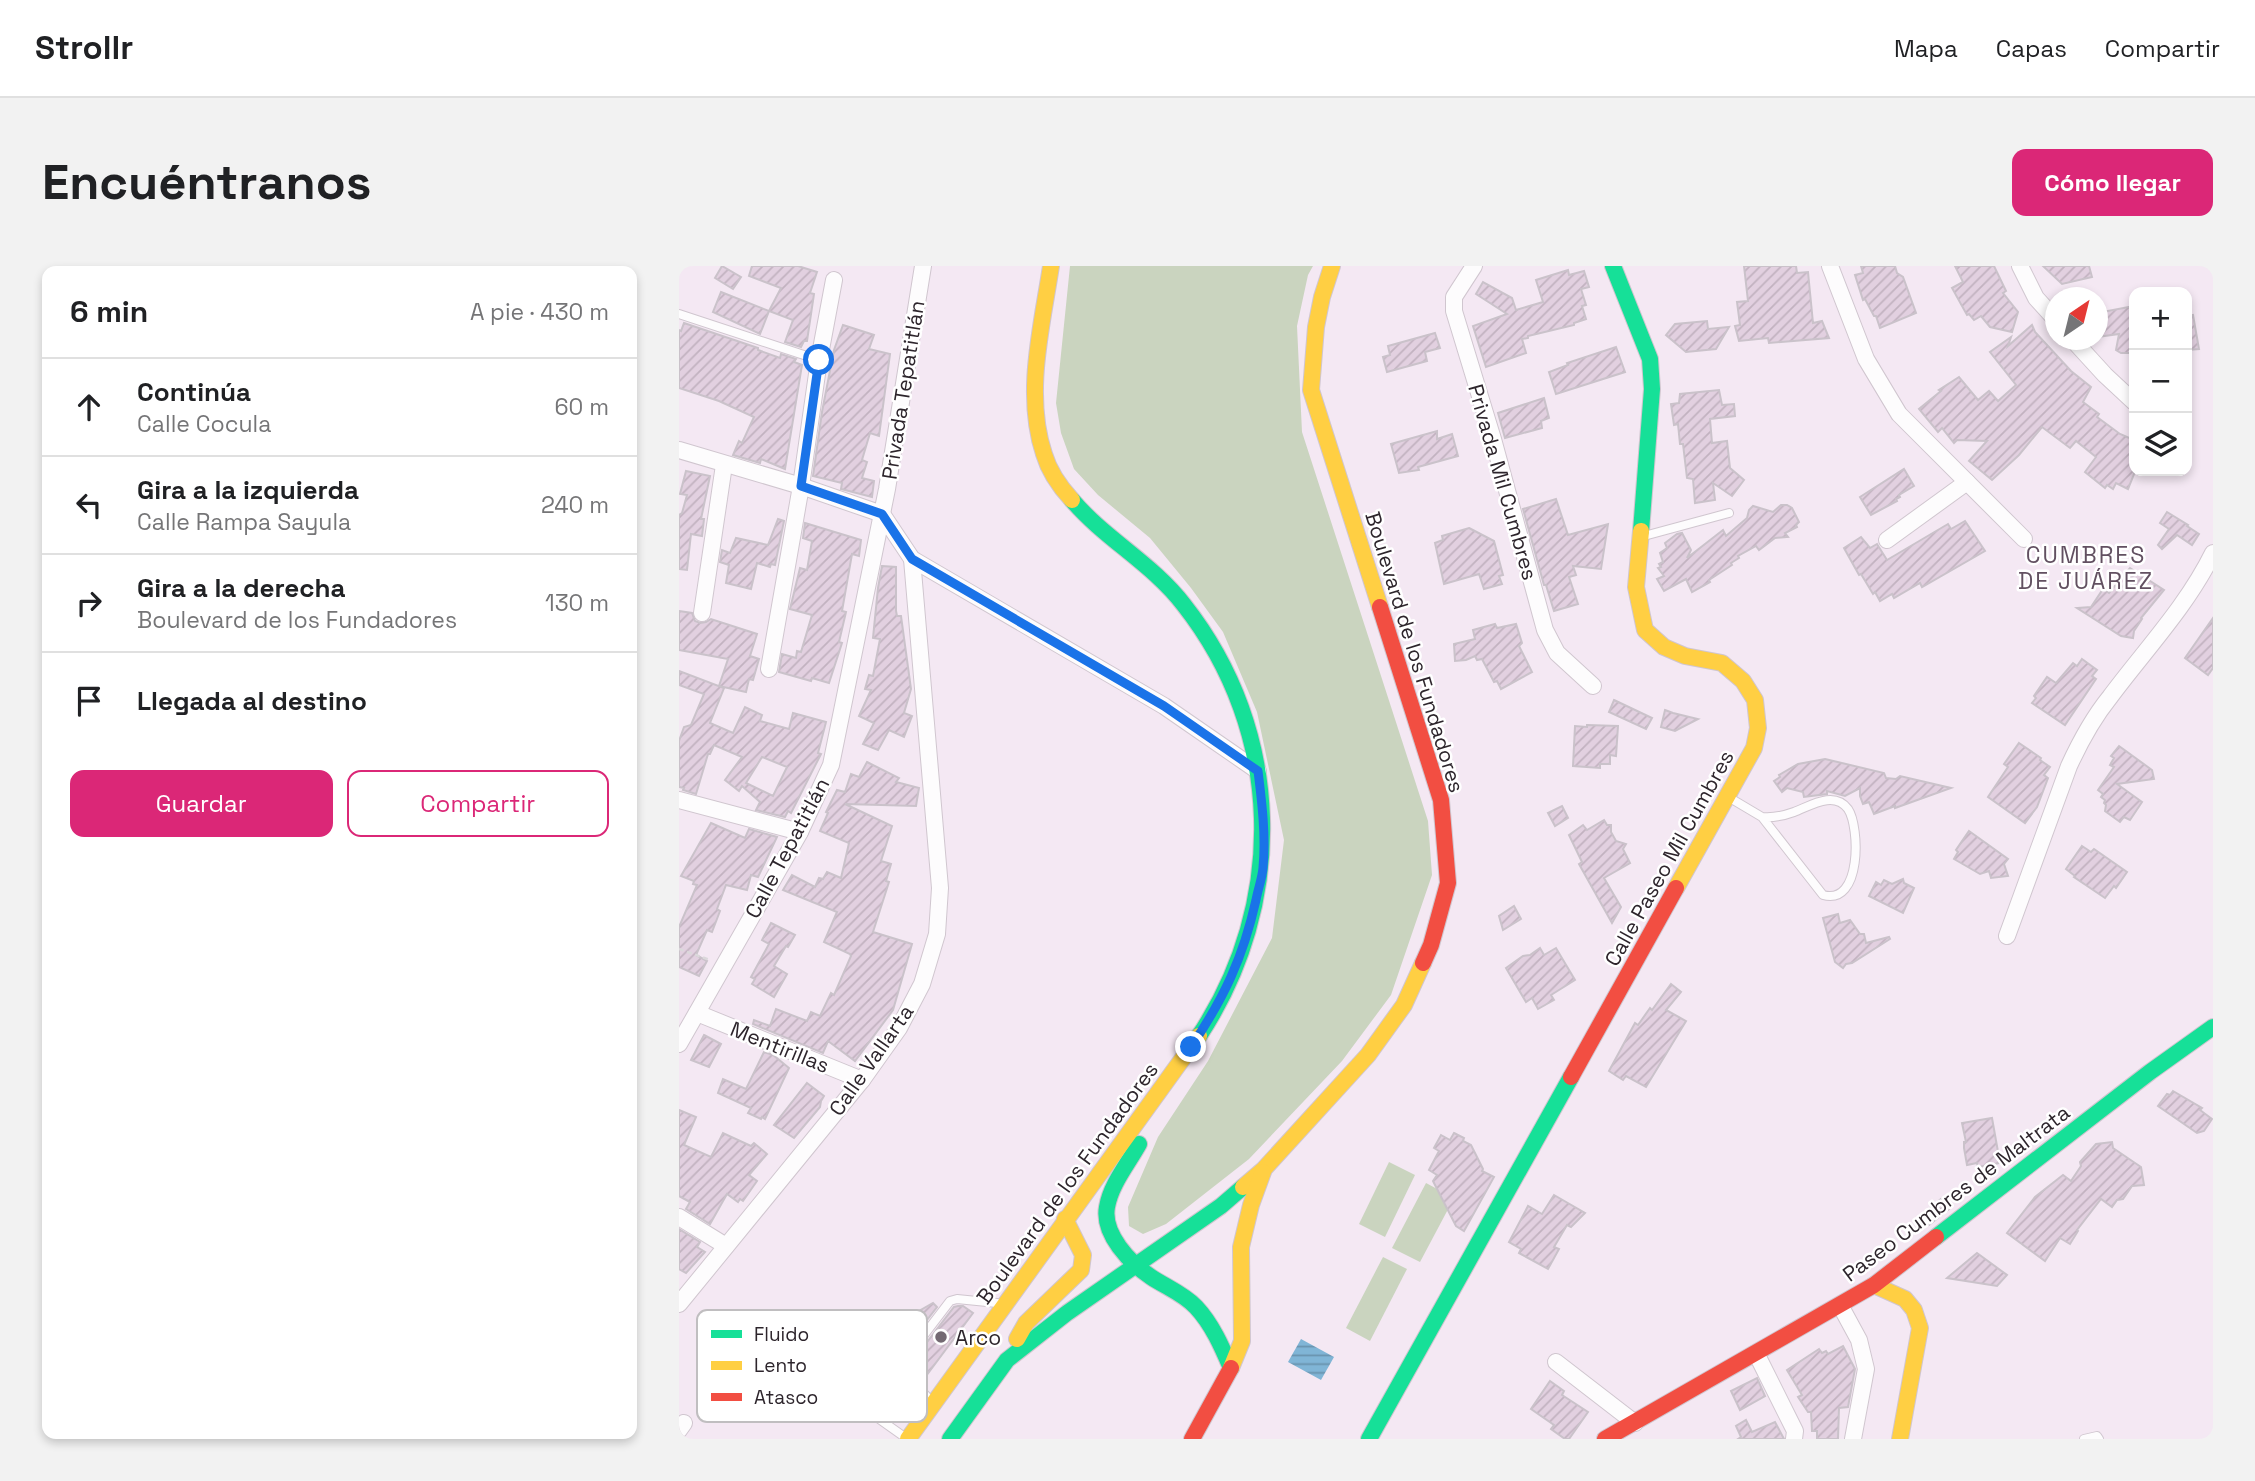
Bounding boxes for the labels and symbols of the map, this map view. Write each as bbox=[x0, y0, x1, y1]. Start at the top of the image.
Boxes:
north arrow bbox=[2045, 287, 2108, 350]
street label: Privada Tepatitlán bbox=[876, 298, 930, 482]
route start bbox=[803, 344, 834, 375]
street label: Privada Mil Cumbres bbox=[1462, 381, 1544, 583]
street label: Boulevard de los Fundadores bbox=[1359, 508, 1471, 796]
district label: CUMBRES DE JUÁREZ bbox=[2018, 540, 2154, 596]
street label: Calle Paseo Mil Cumbres bbox=[1598, 745, 1740, 971]
street label: Calle Tepatitlán bbox=[739, 773, 835, 923]
street label: Calle Vallarta bbox=[823, 999, 919, 1121]
street label: Mentirillas bbox=[727, 1015, 833, 1079]
route end bbox=[1175, 1031, 1206, 1062]
street label: Boulevard de los Fundadores bbox=[970, 1057, 1164, 1309]
street label: Paseo Cumbres de Maltrata bbox=[1837, 1099, 2075, 1287]
legend bbox=[697, 1310, 927, 1422]
text: Fluido bbox=[754, 1322, 809, 1347]
place label: Arco bbox=[955, 1324, 1001, 1351]
marker: Arco bbox=[933, 1329, 949, 1345]
text: Lento bbox=[754, 1353, 807, 1378]
text: Atasco bbox=[754, 1385, 818, 1410]

